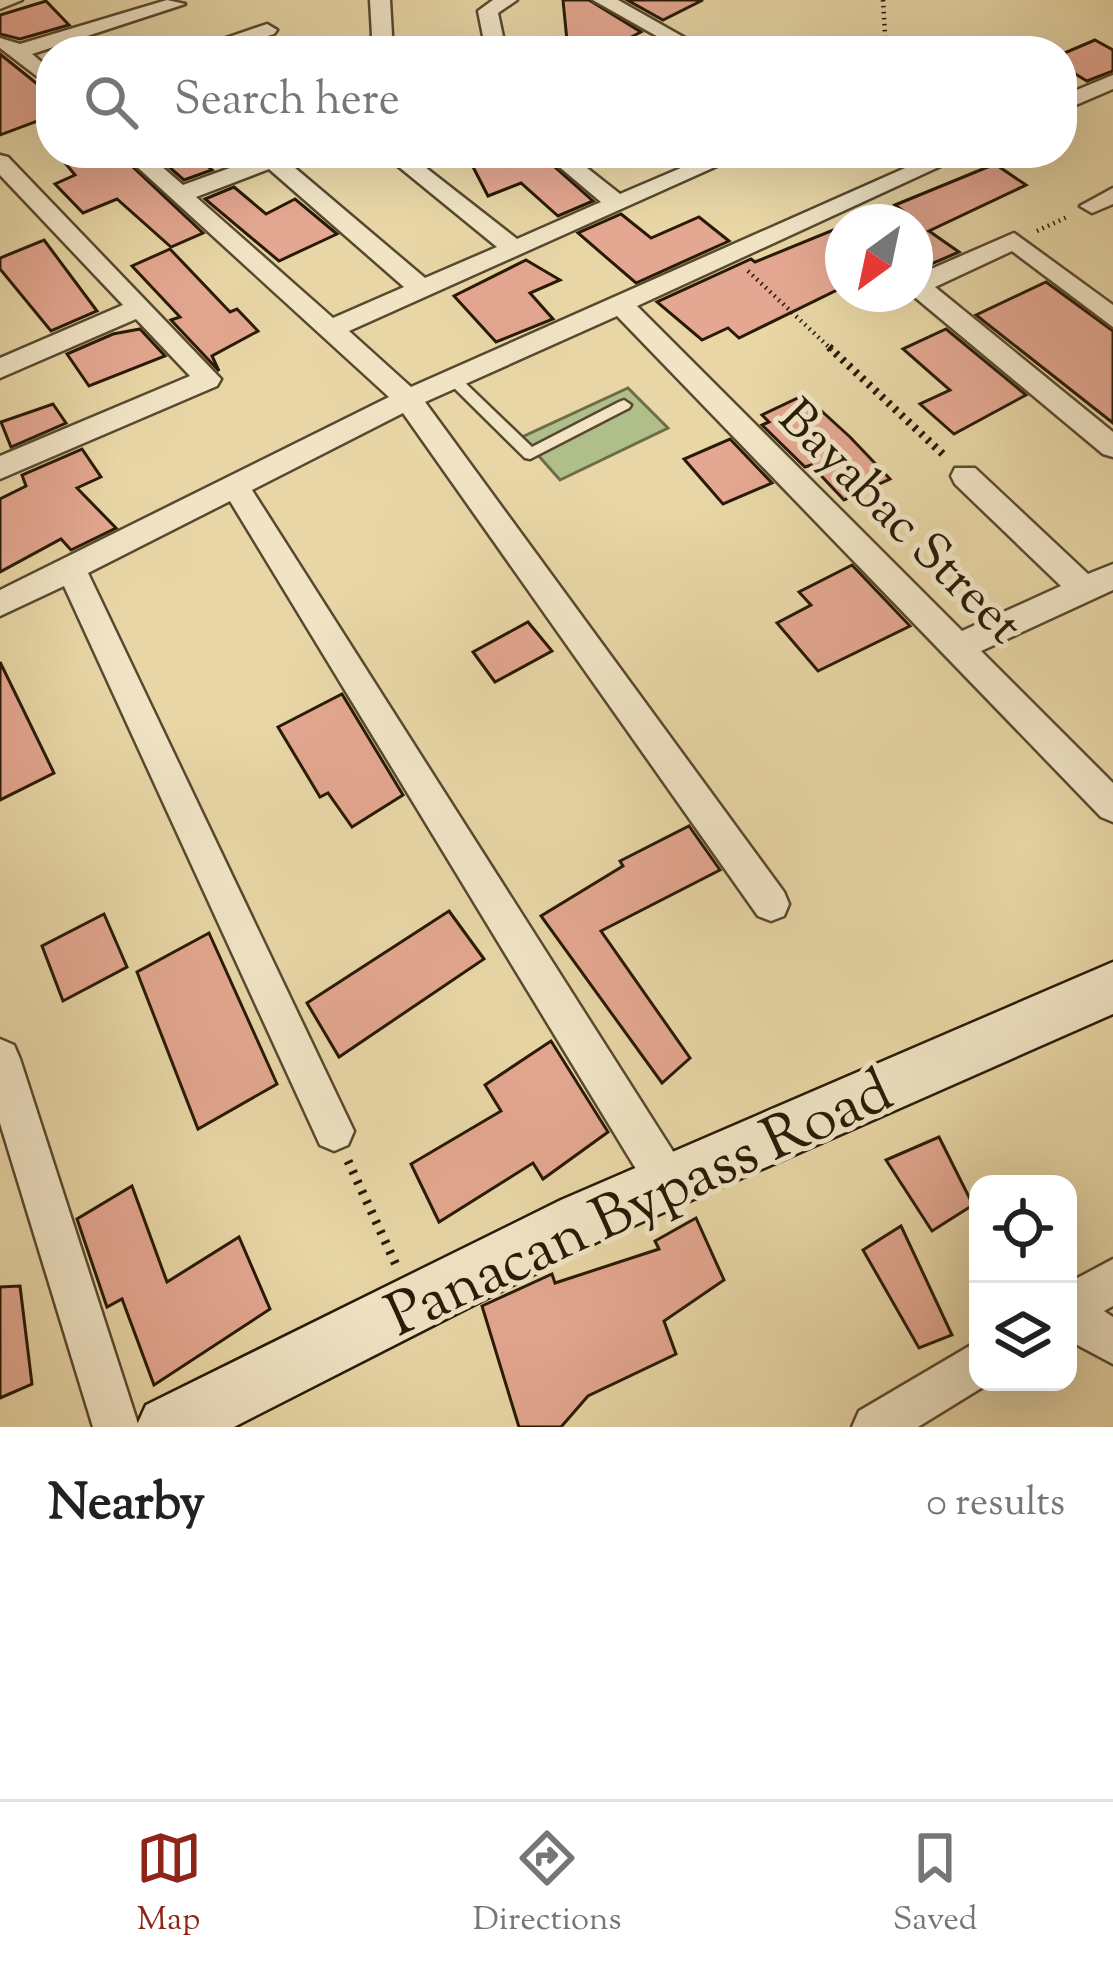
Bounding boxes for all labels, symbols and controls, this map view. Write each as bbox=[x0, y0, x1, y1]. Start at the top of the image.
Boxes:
search box bbox=[36, 36, 1077, 168]
icon: search bbox=[78, 69, 144, 135]
text: Search here bbox=[174, 70, 400, 135]
north arrow bbox=[825, 204, 933, 312]
street label: Bayabac Street bbox=[759, 385, 1037, 663]
street label: Panacan Bypass Road bbox=[373, 1051, 908, 1362]
map controls bbox=[969, 1175, 1077, 1391]
button: locate bbox=[969, 1175, 1077, 1283]
button: layers bbox=[969, 1283, 1077, 1391]
text: Nearby bbox=[48, 1469, 205, 1542]
text: 0 results bbox=[926, 1477, 1065, 1533]
tab: Map bbox=[136, 1825, 202, 1945]
tab: Directions bbox=[473, 1825, 622, 1945]
tab: Saved bbox=[893, 1825, 977, 1945]

